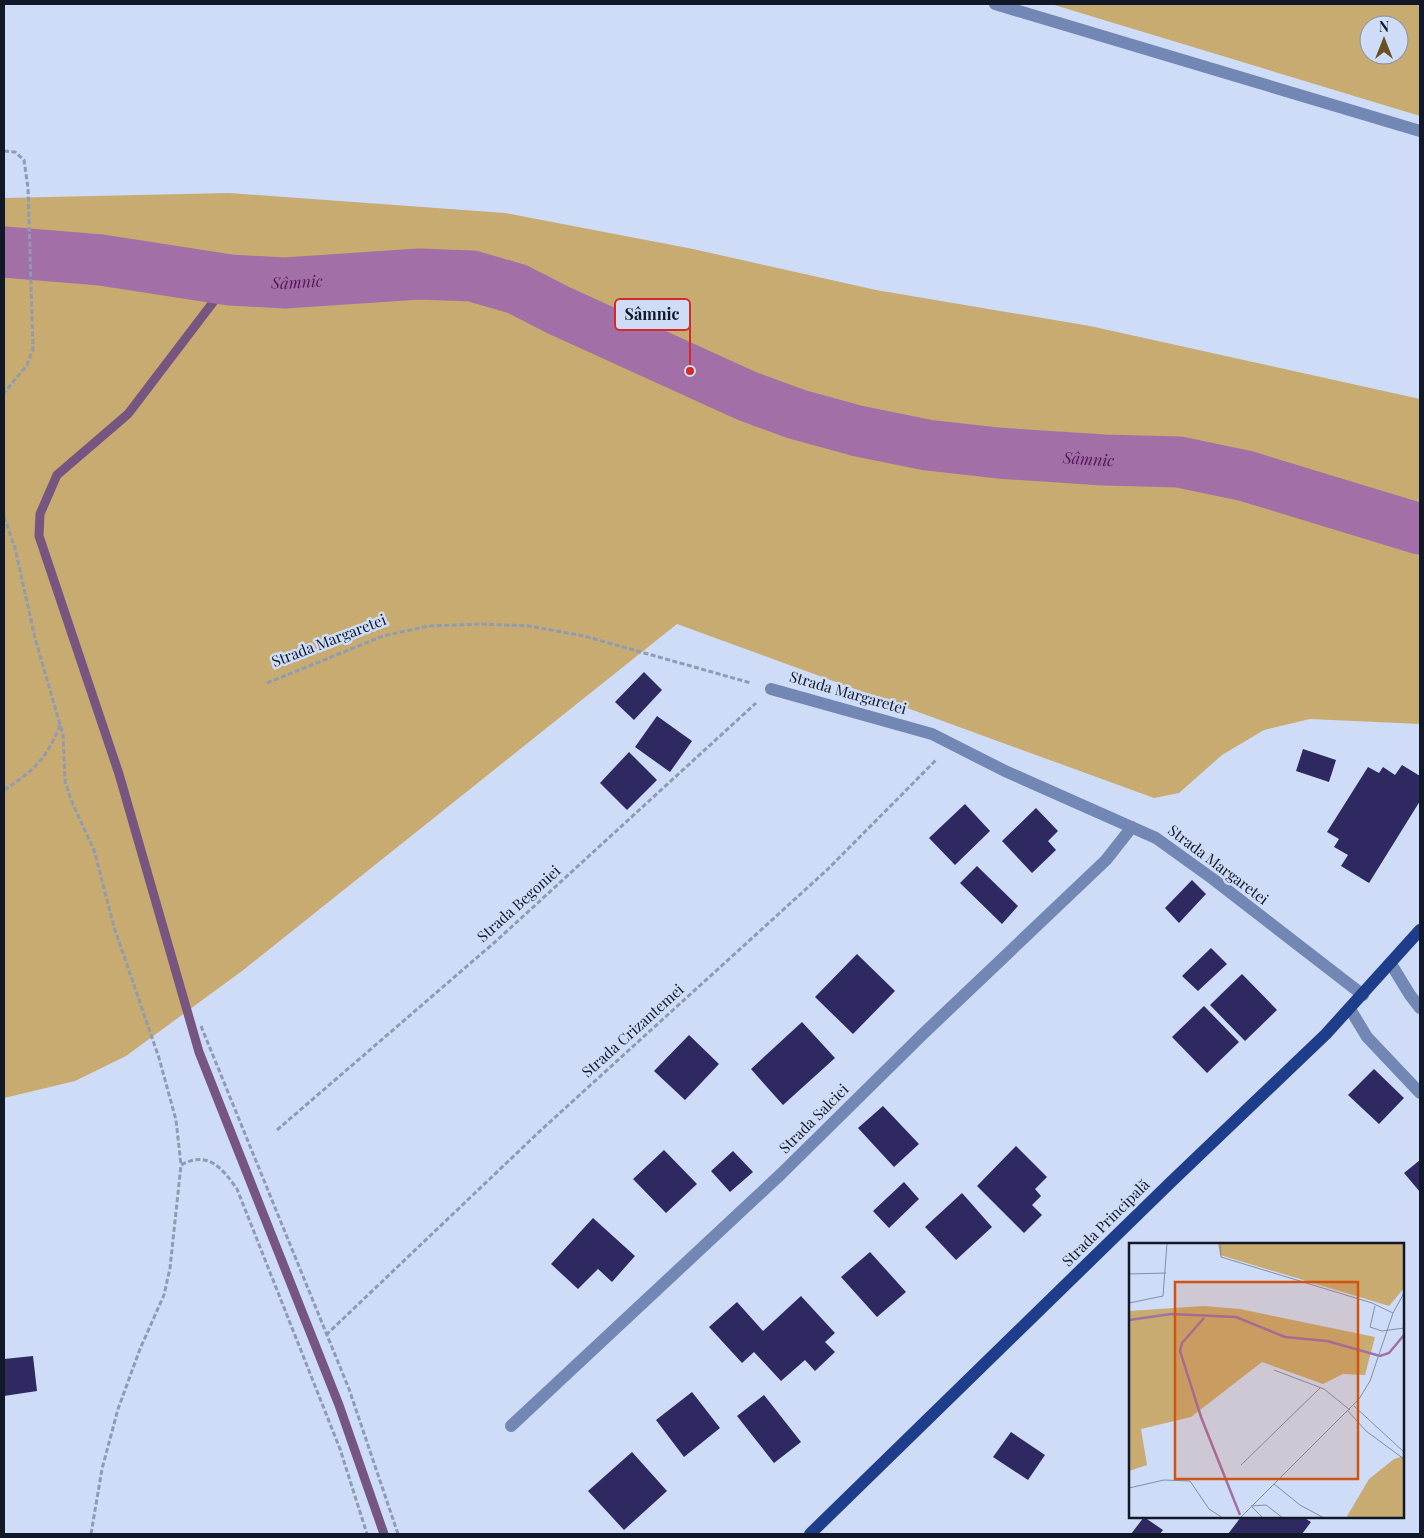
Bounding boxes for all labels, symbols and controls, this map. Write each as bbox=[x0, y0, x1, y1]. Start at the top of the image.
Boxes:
north arrow bbox=[1359, 15, 1409, 65]
text: N bbox=[1379, 17, 1389, 36]
water label: Sâmnic bbox=[270, 269, 323, 293]
callout: Sâmnic bbox=[615, 299, 690, 330]
text: Sâmnic bbox=[625, 303, 680, 324]
water label: Sâmnic bbox=[1061, 446, 1115, 470]
street label: Strada Margaretei bbox=[269, 609, 389, 671]
street label: Strada Margaretei bbox=[787, 666, 910, 718]
street label: Strada Margaretei bbox=[1164, 820, 1273, 909]
street label: Strada Begoniei bbox=[472, 860, 565, 946]
street label: Strada Crizantemei bbox=[577, 979, 688, 1081]
street label: Strada Salciei bbox=[774, 1079, 853, 1157]
street label: Strada Principală bbox=[1057, 1174, 1154, 1270]
inset map bbox=[1129, 1243, 1404, 1518]

